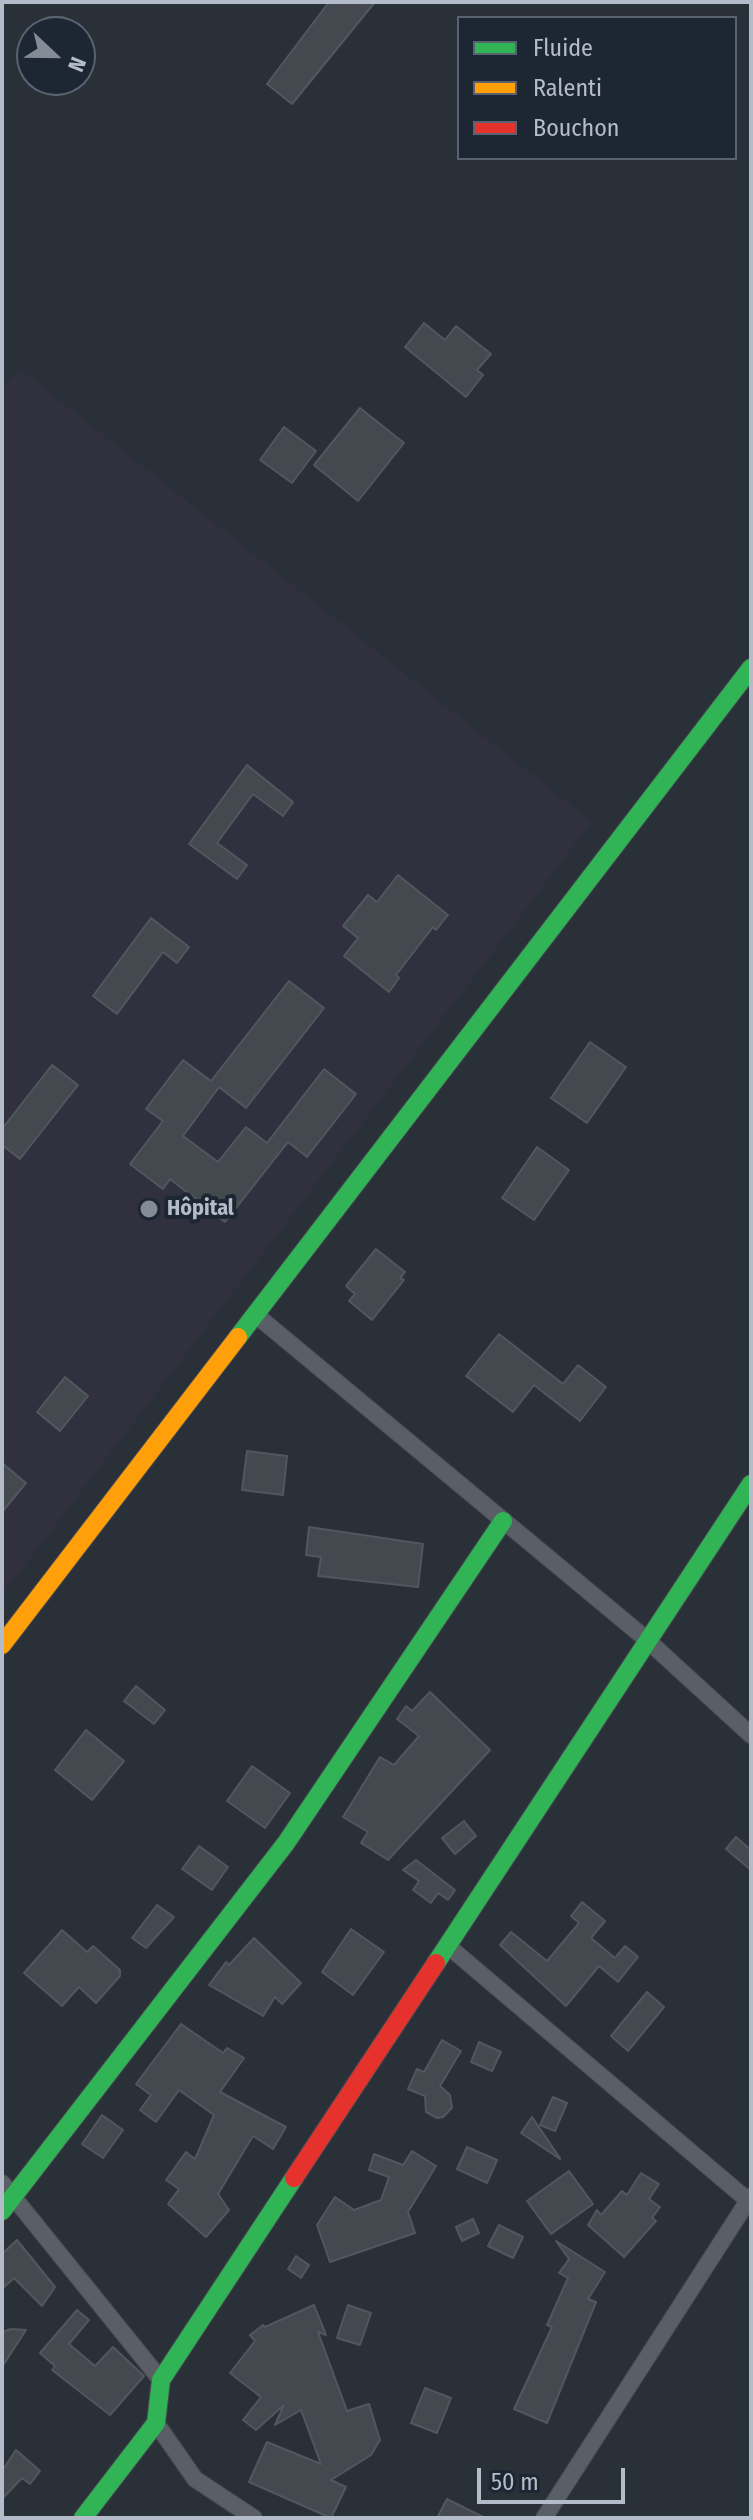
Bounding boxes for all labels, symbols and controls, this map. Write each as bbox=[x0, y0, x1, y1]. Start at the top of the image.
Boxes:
north arrow bbox=[16, 16, 96, 96]
legend bbox=[457, 16, 737, 160]
text: Fluide bbox=[533, 34, 593, 62]
text: N bbox=[62, 53, 92, 76]
text: Ralenti bbox=[533, 74, 602, 102]
text: Bouchon bbox=[533, 114, 620, 142]
place label: Hôpital bbox=[167, 1196, 234, 1222]
marker: Hôpital bbox=[138, 1198, 160, 1220]
scale bar bbox=[481, 2452, 629, 2502]
text: 50 m bbox=[491, 2468, 539, 2496]

